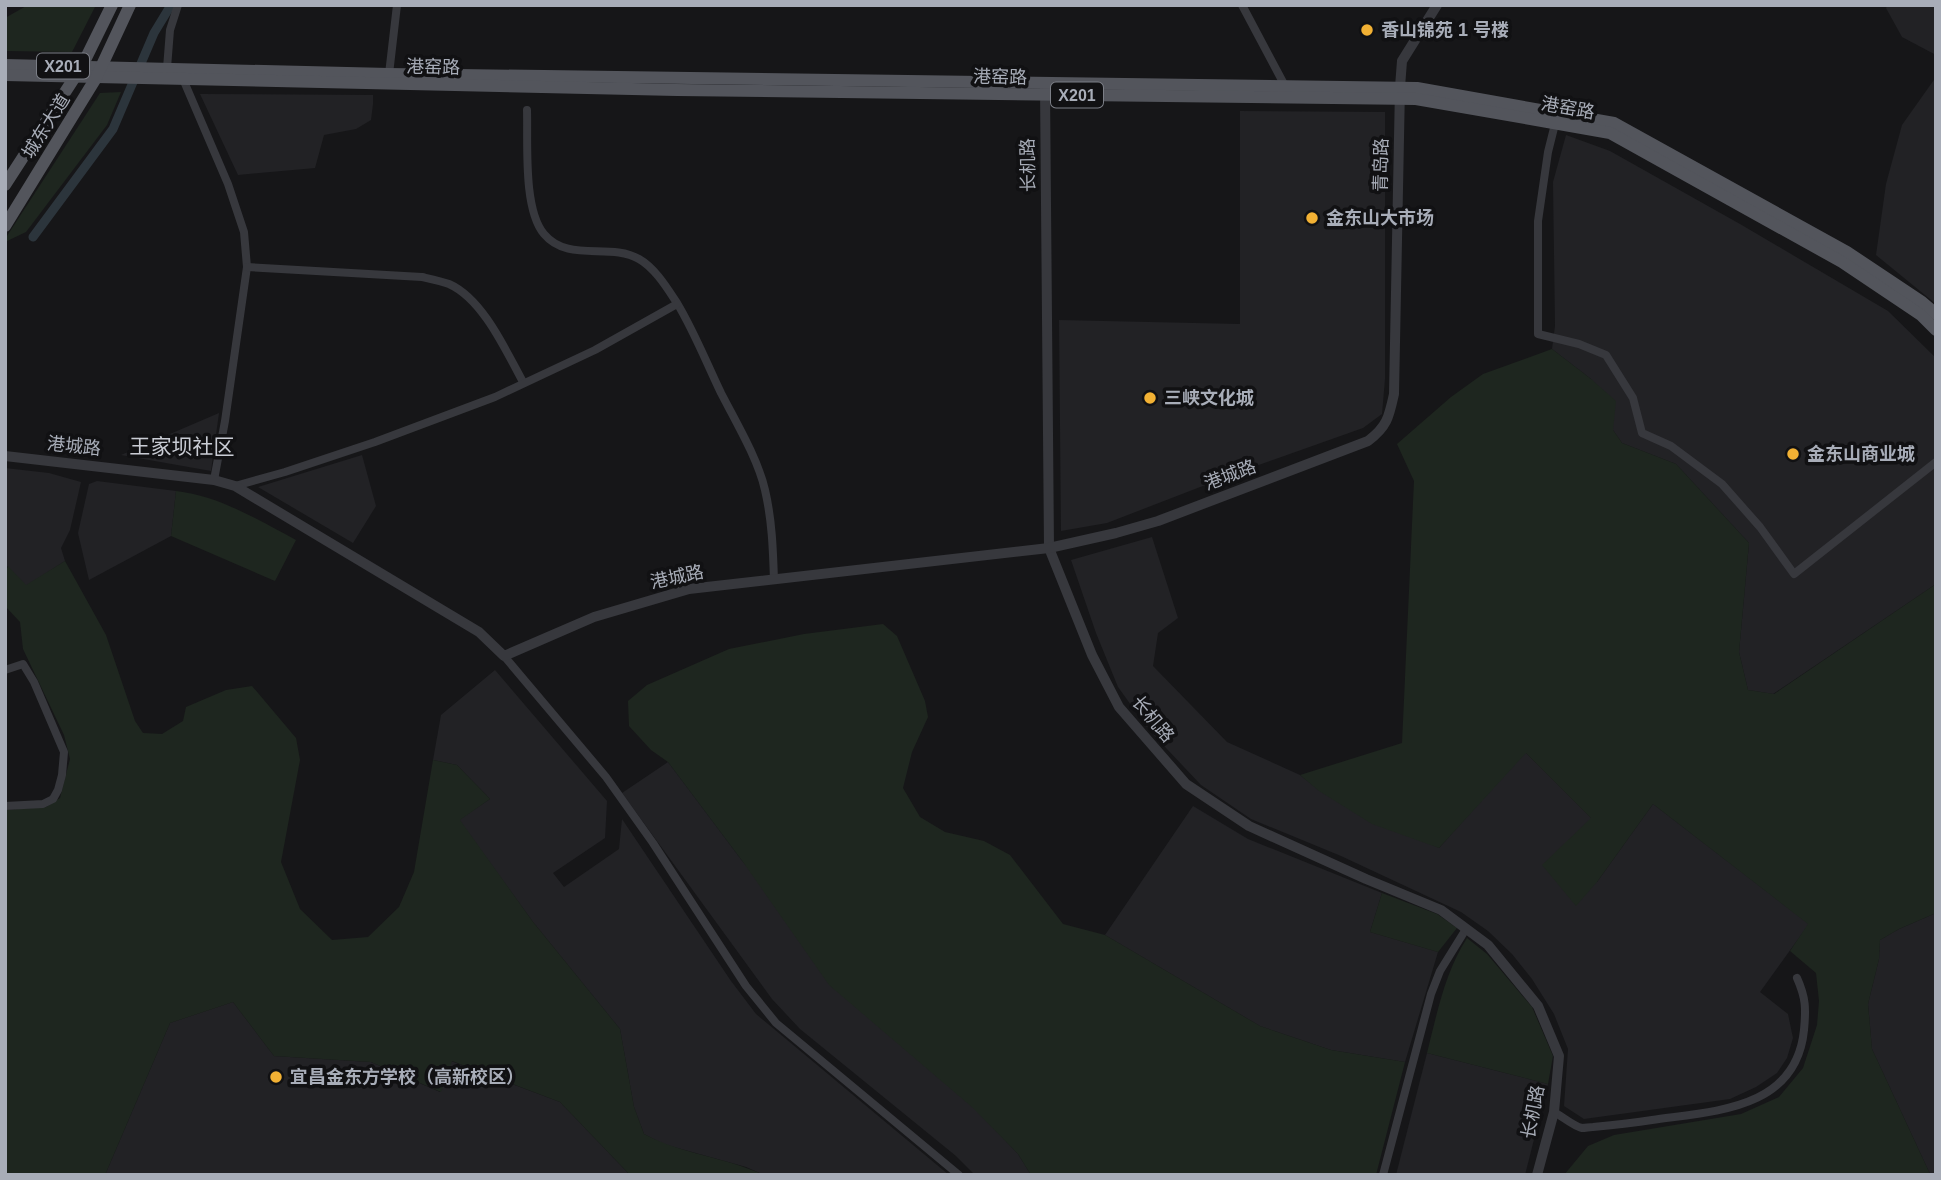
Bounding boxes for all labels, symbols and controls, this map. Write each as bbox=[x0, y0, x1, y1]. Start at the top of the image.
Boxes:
place label: 香山锦苑 1 号楼 bbox=[1381, 20, 1509, 40]
marker: 香山锦苑 1 号楼 bbox=[1359, 22, 1375, 38]
road number: X201 bbox=[37, 54, 89, 78]
street label: 港窑路 bbox=[406, 57, 460, 77]
street label: 港窑路 bbox=[973, 67, 1027, 87]
road number: X201 bbox=[1051, 82, 1103, 108]
street label: 城东大道 bbox=[18, 90, 74, 162]
street label: 港窑路 bbox=[1540, 93, 1596, 123]
street label: 长机路 bbox=[1018, 138, 1038, 192]
street label: 青岛路 bbox=[1371, 138, 1391, 192]
place label: 金东山大市场 bbox=[1326, 208, 1434, 228]
marker: 金东山大市场 bbox=[1304, 210, 1320, 226]
place label: 三峡文化城 bbox=[1164, 388, 1254, 408]
marker: 三峡文化城 bbox=[1142, 390, 1158, 406]
street label: 港城路 bbox=[46, 433, 102, 459]
district label: 王家坝社区 bbox=[130, 435, 235, 458]
place label: 金东山商业城 bbox=[1807, 444, 1915, 464]
marker: 金东山商业城 bbox=[1785, 446, 1801, 462]
street label: 港城路 bbox=[1201, 456, 1259, 494]
street label: 港城路 bbox=[649, 562, 705, 592]
street label: 长机路 bbox=[1128, 692, 1178, 746]
place label: 宜昌金东方学校（高新校区） bbox=[290, 1067, 524, 1087]
marker: 宜昌金东方学校（高新校区） bbox=[268, 1069, 284, 1085]
street label: 长机路 bbox=[1518, 1084, 1548, 1140]

